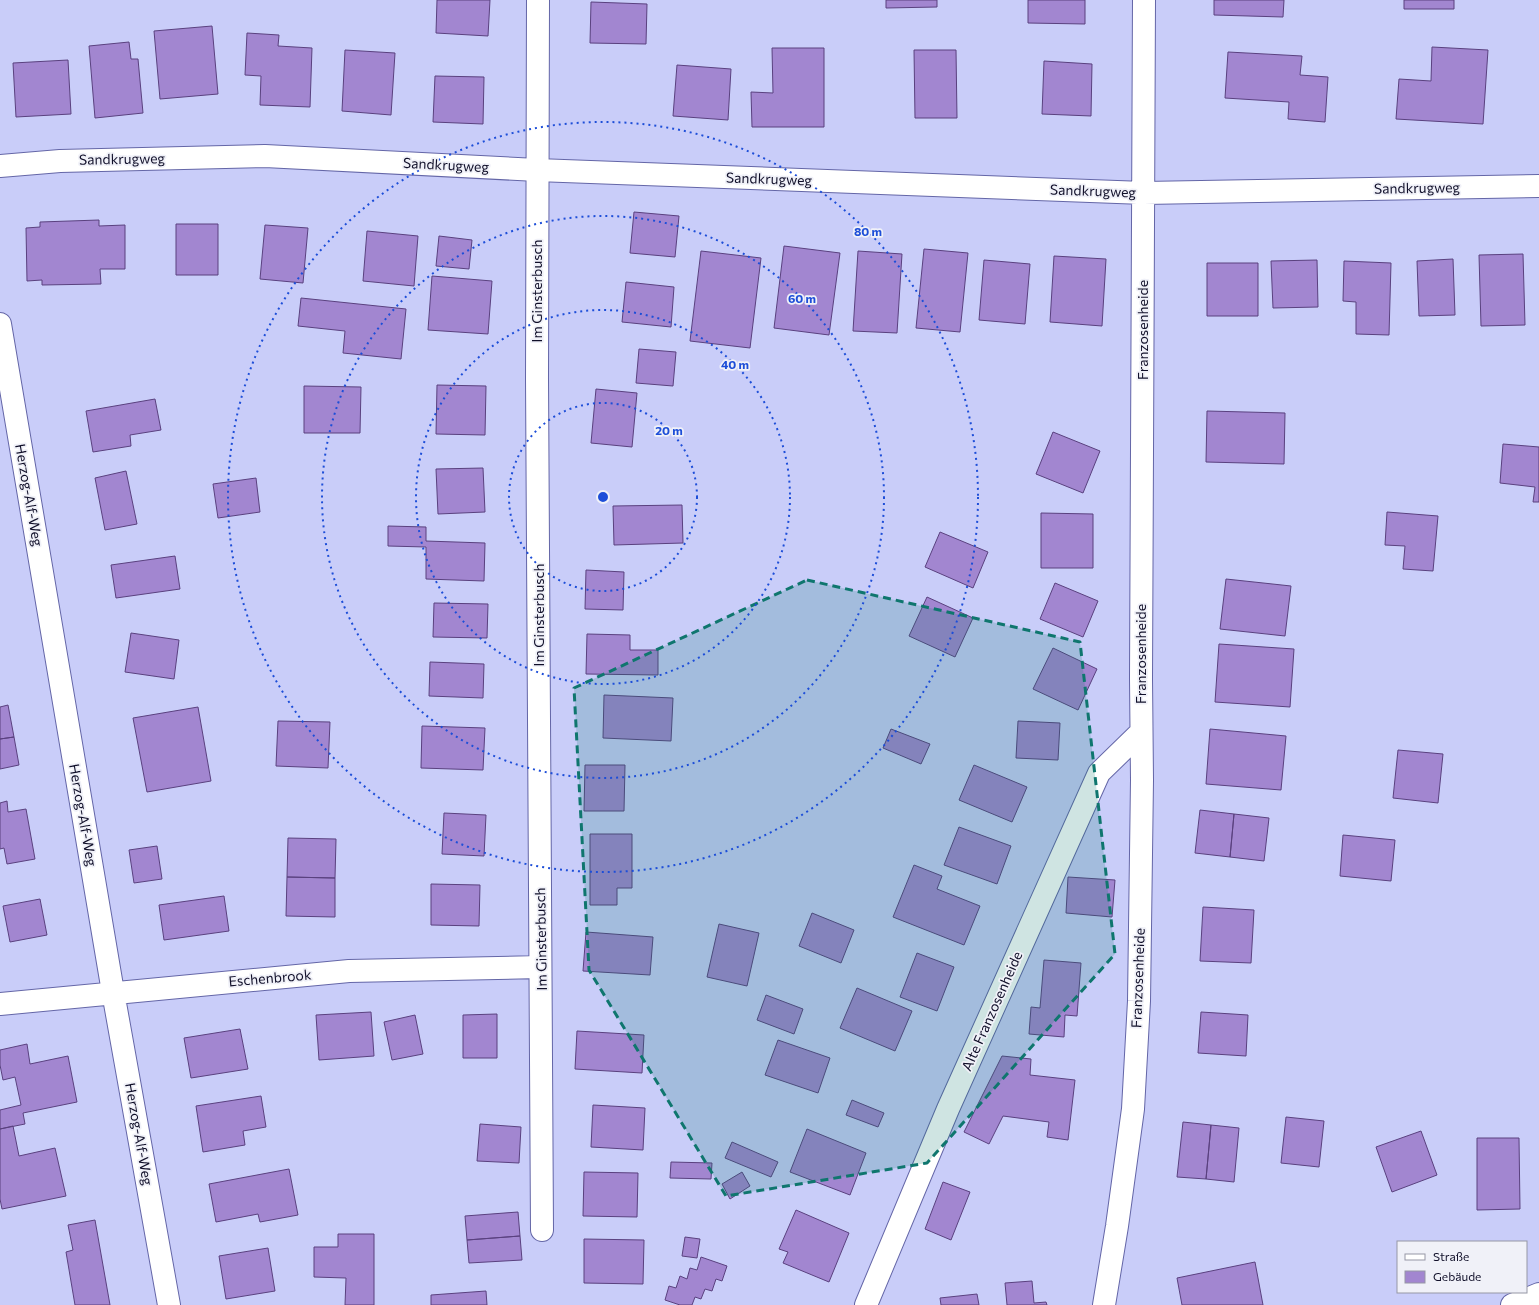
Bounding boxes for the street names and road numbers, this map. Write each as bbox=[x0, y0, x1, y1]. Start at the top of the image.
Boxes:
street label: Sandkrugweg bbox=[79, 149, 166, 168]
street label: Sandkrugweg bbox=[403, 154, 490, 175]
street label: Sandkrugweg bbox=[726, 169, 813, 189]
street label: Sandkrugweg bbox=[1374, 178, 1461, 197]
street label: Sandkrugweg bbox=[1050, 181, 1137, 201]
street label: Im Ginsterbusch bbox=[528, 239, 545, 343]
street label: Franzosenheide bbox=[1134, 280, 1151, 380]
street label: Herzog-Alf-Weg bbox=[12, 442, 47, 548]
street label: Im Ginsterbusch bbox=[530, 563, 547, 667]
street label: Franzosenheide bbox=[1132, 604, 1149, 704]
street label: Herzog-Alf-Weg bbox=[66, 762, 101, 868]
street label: Im Ginsterbusch bbox=[531, 887, 550, 991]
street label: Franzosenheide bbox=[1127, 928, 1148, 1028]
street label: Alte Franzosenheide bbox=[958, 948, 1026, 1073]
street label: Eschenbrook bbox=[228, 965, 312, 990]
street label: Herzog-Alf-Weg bbox=[122, 1081, 157, 1187]

